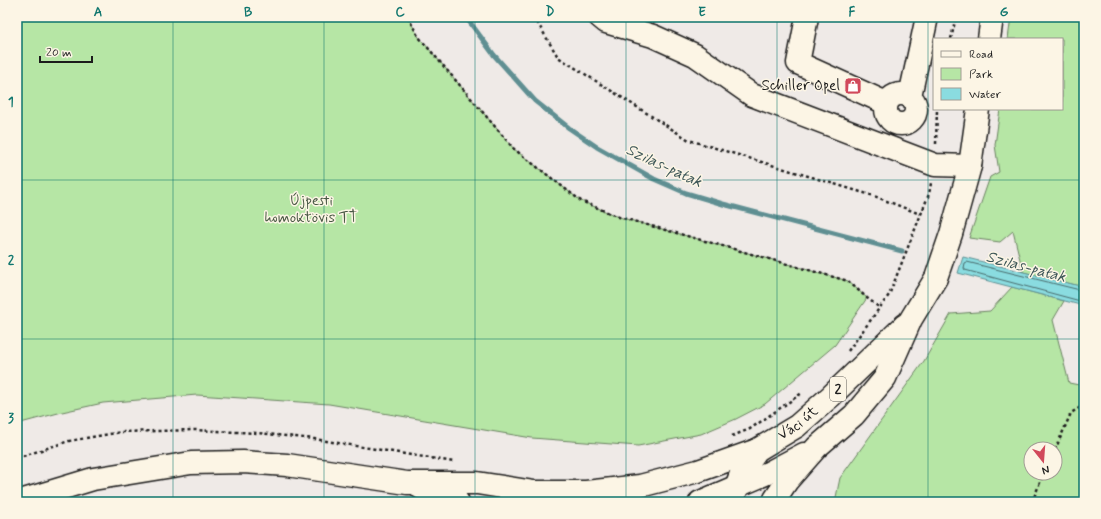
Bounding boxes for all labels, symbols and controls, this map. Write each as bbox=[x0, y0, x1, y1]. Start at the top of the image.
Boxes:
text: A bbox=[94, 4, 102, 21]
text: B bbox=[244, 4, 253, 21]
text: C bbox=[395, 4, 405, 21]
text: D bbox=[546, 4, 555, 21]
text: E bbox=[698, 4, 706, 21]
text: F bbox=[849, 4, 856, 21]
text: G bbox=[1000, 4, 1009, 21]
scale bar bbox=[40, 38, 92, 64]
legend bbox=[933, 38, 1063, 110]
text: 20 m bbox=[46, 45, 72, 61]
text: Road bbox=[969, 47, 993, 63]
text: Park bbox=[969, 67, 993, 83]
place label: Schiller Opel bbox=[762, 76, 840, 96]
shop icon: Schiller Opel bbox=[843, 76, 863, 96]
text: Water bbox=[969, 87, 1001, 103]
text: 1 bbox=[8, 94, 14, 111]
water label: Szilas-patak bbox=[622, 139, 706, 193]
park label: Újpesti homoktövis TT bbox=[265, 191, 358, 228]
water label: Szilas-patak bbox=[984, 246, 1068, 288]
text: 2 bbox=[8, 252, 15, 269]
road number: 2 bbox=[830, 377, 846, 401]
street label: Váci út bbox=[774, 402, 823, 445]
text: 3 bbox=[8, 410, 14, 427]
north arrow bbox=[1023, 441, 1063, 481]
text: N bbox=[1040, 462, 1051, 477]

